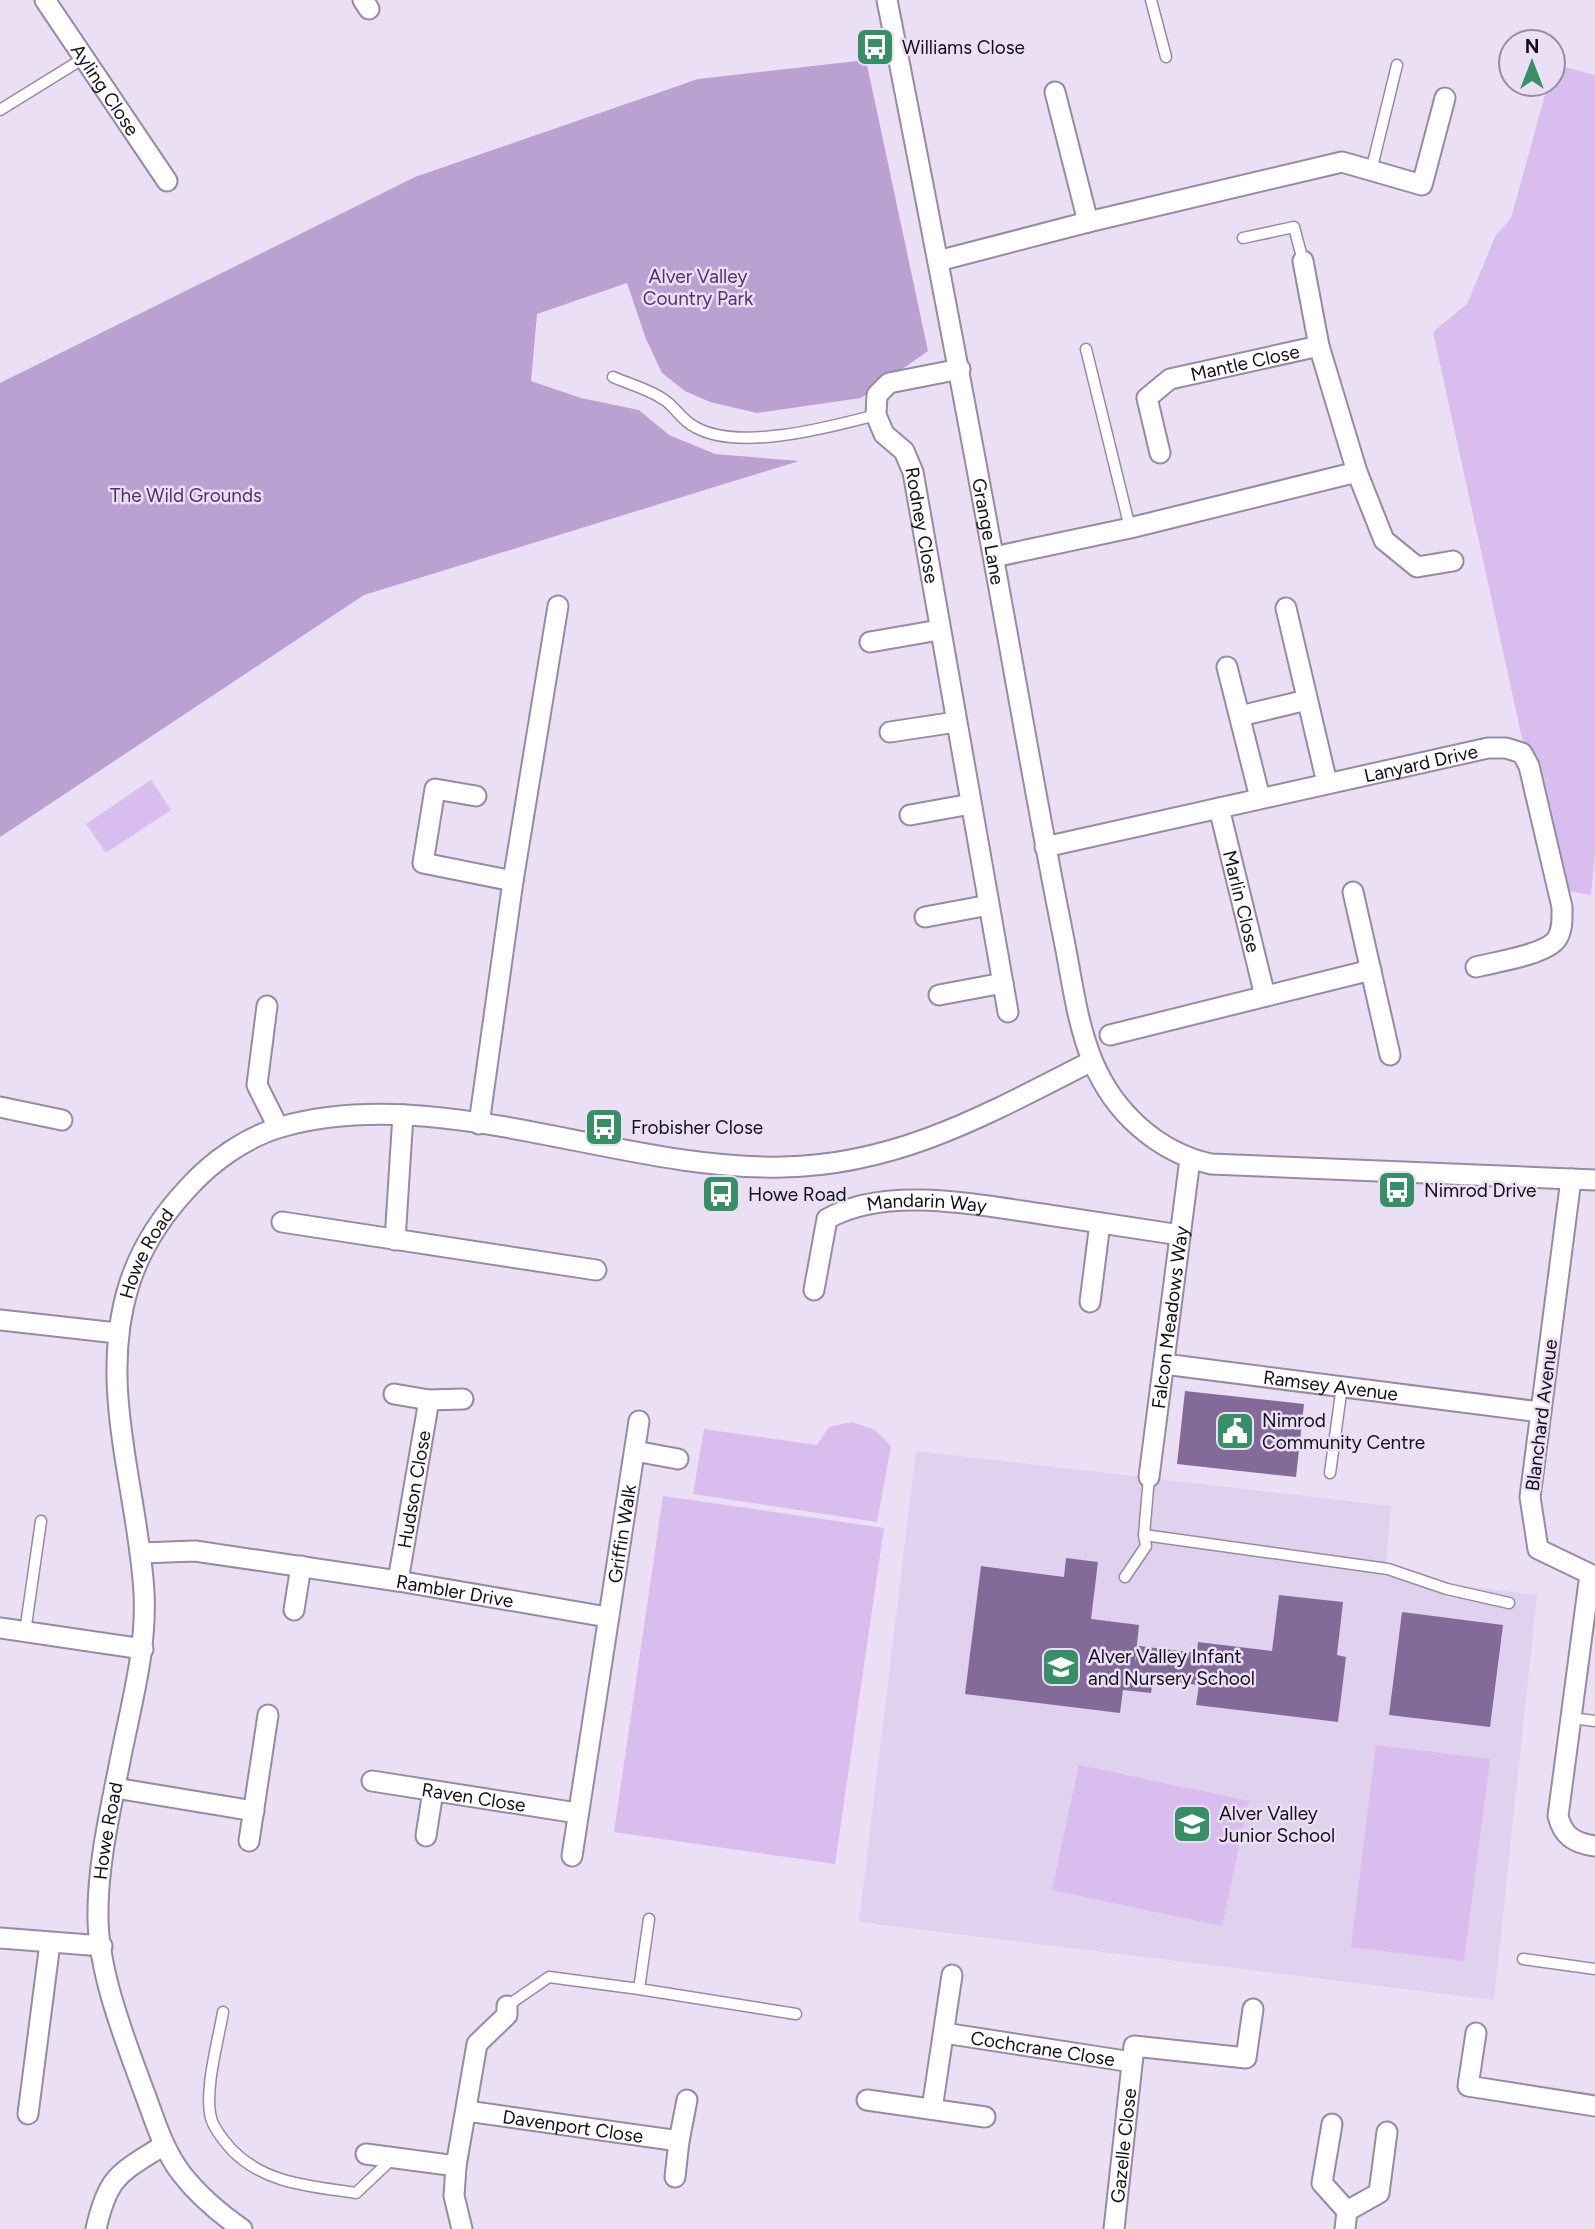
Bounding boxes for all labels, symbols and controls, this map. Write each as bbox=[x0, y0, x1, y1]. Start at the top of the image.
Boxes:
bus stop icon: Williams Close bbox=[854, 26, 896, 68]
north arrow bbox=[1497, 28, 1567, 98]
text: N bbox=[1525, 35, 1539, 58]
place label: Williams Close bbox=[902, 36, 1025, 59]
street label: Ayling Close bbox=[66, 40, 144, 140]
park label: Alver Valley Country Park bbox=[643, 265, 754, 310]
street label: Mantle Close bbox=[1188, 340, 1302, 386]
street label: Rodney Close bbox=[900, 465, 943, 585]
street label: Grange Lane bbox=[967, 476, 1009, 587]
park label: The Wild Grounds bbox=[110, 484, 262, 507]
street label: Lanyard Drive bbox=[1362, 740, 1480, 787]
street label: Marlin Close bbox=[1218, 848, 1265, 955]
bus stop icon: Frobisher Close bbox=[583, 1106, 625, 1148]
place label: Frobisher Close bbox=[631, 1116, 763, 1139]
bus stop icon: Nimrod Drive bbox=[1376, 1169, 1418, 1211]
bus stop icon: Howe Road bbox=[700, 1173, 742, 1215]
place label: Nimrod Drive bbox=[1424, 1179, 1537, 1202]
place label: Howe Road bbox=[748, 1183, 847, 1206]
street label: Mandarin Way bbox=[865, 1189, 988, 1218]
street label: Howe Road bbox=[115, 1204, 179, 1301]
street label: Falcon Meadows Way bbox=[1147, 1225, 1193, 1410]
street label: Blanchard Avenue bbox=[1521, 1338, 1562, 1492]
street label: Ramsey Avenue bbox=[1262, 1366, 1399, 1406]
place label: Nimrod Community Centre bbox=[1262, 1409, 1425, 1454]
public building icon: Nimrod Community Centre bbox=[1214, 1410, 1256, 1452]
street label: Hudson Close bbox=[393, 1429, 436, 1550]
street label: Griffin Walk bbox=[603, 1482, 641, 1585]
street label: Rambler Drive bbox=[394, 1570, 515, 1613]
place label: Alver Valley Infant and Nursery School bbox=[1088, 1645, 1255, 1690]
school or university icon: Alver Valley Infant and Nursery School bbox=[1040, 1646, 1082, 1688]
street label: Raven Close bbox=[420, 1778, 527, 1817]
street label: Howe Road bbox=[89, 1780, 128, 1881]
place label: Alver Valley Junior School bbox=[1219, 1802, 1335, 1847]
school or university icon: Alver Valley Junior School bbox=[1171, 1803, 1213, 1845]
street label: Cochcrane Close bbox=[969, 2026, 1117, 2071]
street label: Gazelle Close bbox=[1106, 2087, 1141, 2204]
street label: Davenport Close bbox=[501, 2105, 645, 2148]

